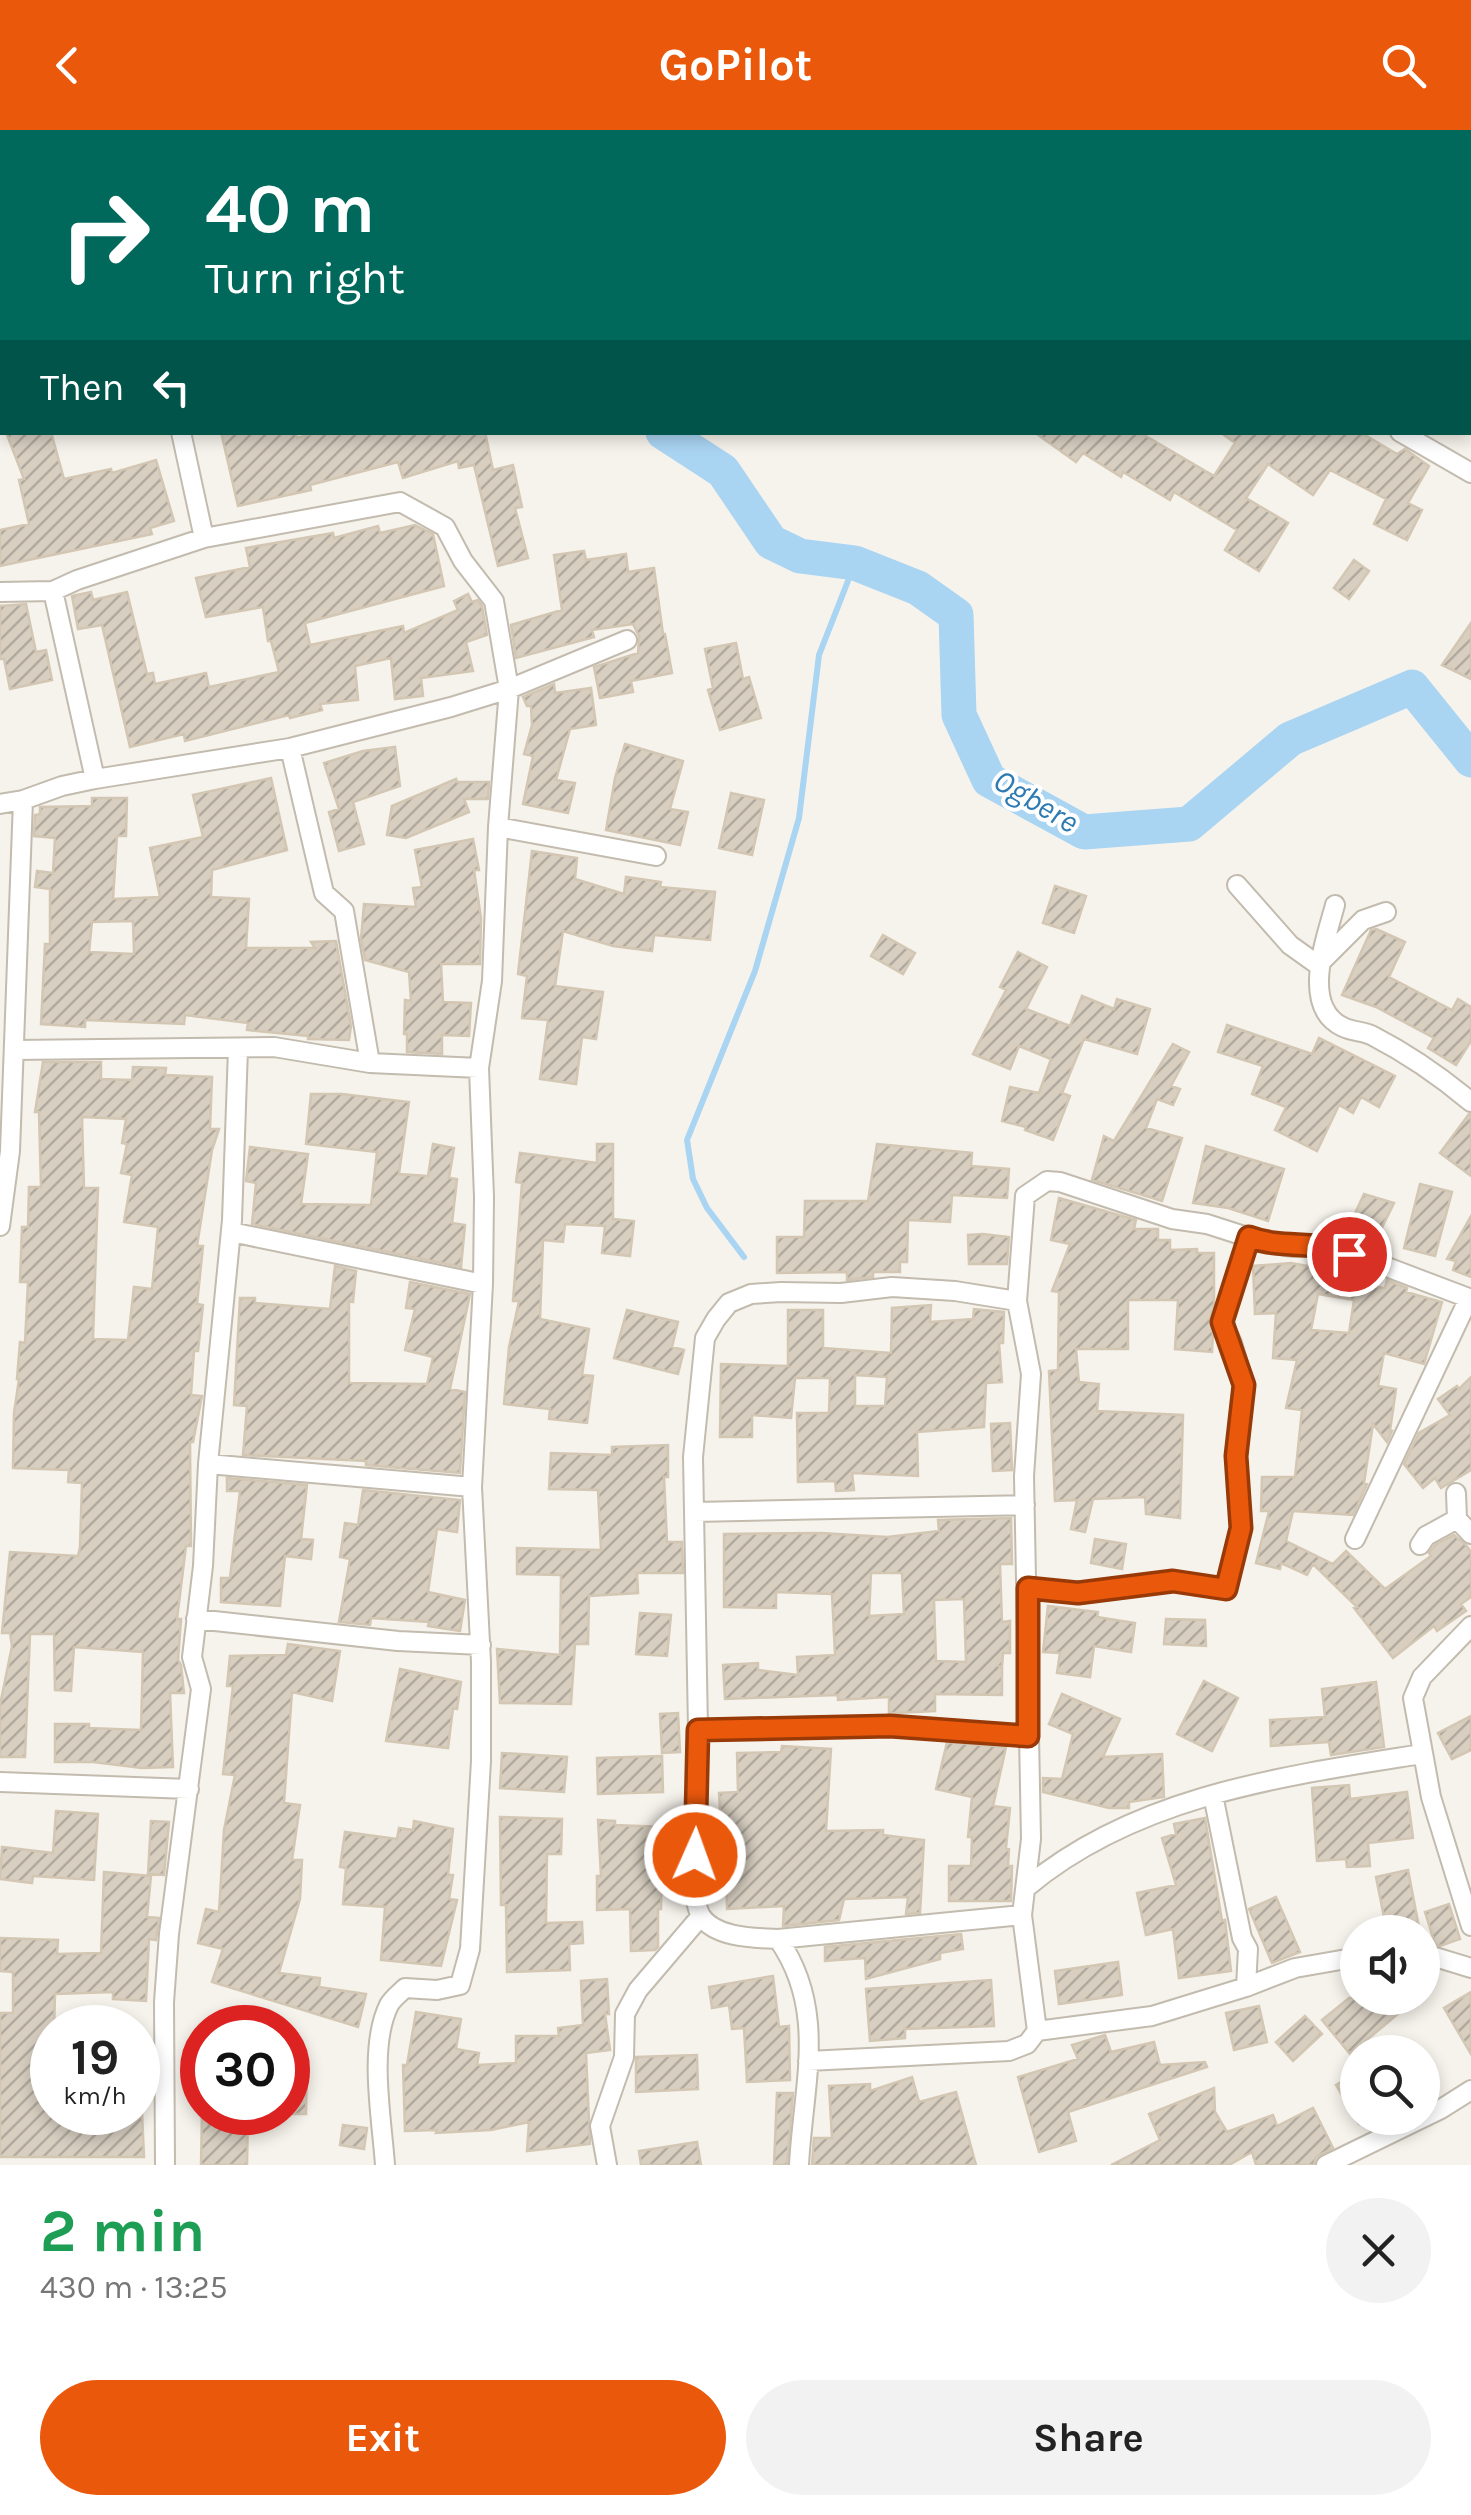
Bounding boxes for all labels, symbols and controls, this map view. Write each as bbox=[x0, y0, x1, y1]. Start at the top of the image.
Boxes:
icon: back bbox=[40, 38, 95, 93]
icon: search bbox=[1376, 38, 1431, 93]
text: GoPilot bbox=[659, 39, 812, 91]
text: 40 m bbox=[205, 168, 375, 250]
icon: right bbox=[40, 170, 170, 300]
text: Turn right bbox=[205, 252, 405, 304]
icon: left bbox=[144, 360, 199, 415]
text: Then bbox=[40, 365, 124, 410]
water label: Ogbere bbox=[987, 761, 1085, 841]
pin bbox=[1307, 1212, 1392, 1297]
icon: arrive bbox=[1322, 1227, 1377, 1282]
position arrow bbox=[643, 1803, 747, 1907]
map controls bbox=[1340, 1915, 1440, 2135]
button: sound bbox=[1340, 1915, 1440, 2015]
speed limit sign: 30 bbox=[180, 2005, 310, 2135]
text: 19 bbox=[71, 2028, 119, 2087]
button: search bbox=[1340, 2035, 1440, 2135]
text: km/h bbox=[63, 2081, 127, 2110]
text: 2 min bbox=[40, 2196, 205, 2266]
button: close bbox=[1326, 2198, 1431, 2303]
text: 430 m · 13:25 bbox=[40, 2269, 228, 2306]
button: Exit bbox=[40, 2380, 726, 2495]
button: Share bbox=[746, 2380, 1431, 2495]

